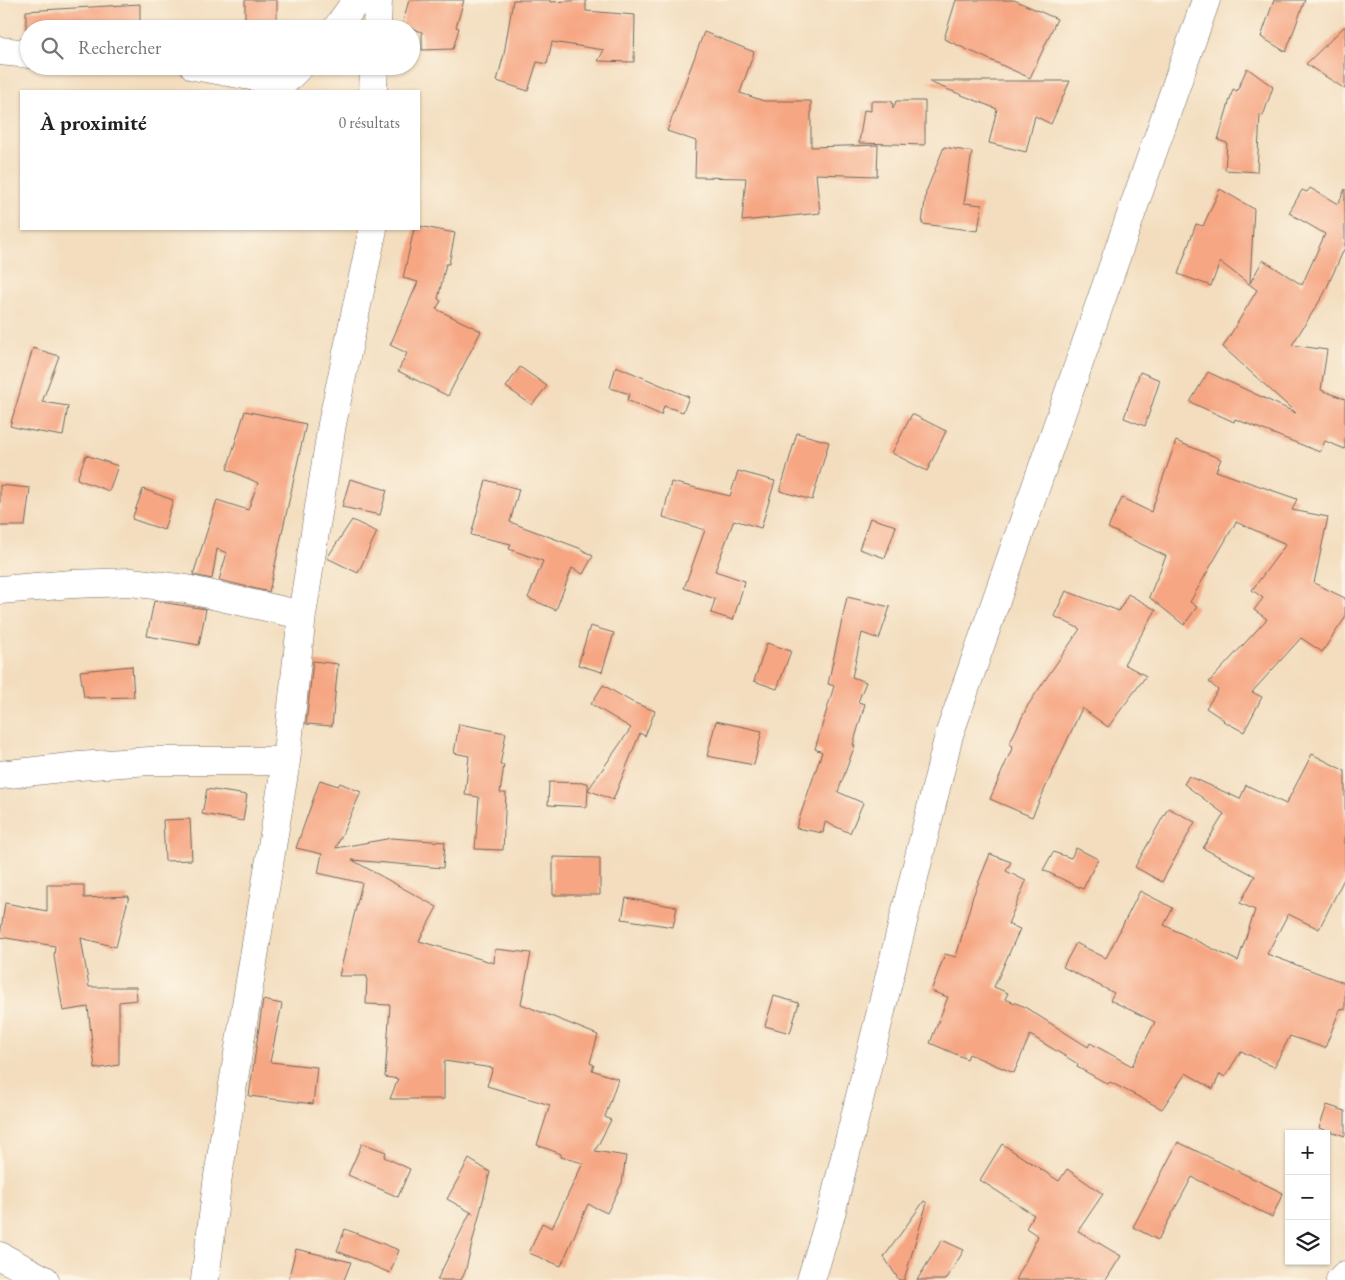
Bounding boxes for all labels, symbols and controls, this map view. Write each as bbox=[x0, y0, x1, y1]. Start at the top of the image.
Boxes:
search box bbox=[20, 20, 420, 75]
icon: search bbox=[38, 34, 66, 62]
text: Rechercher bbox=[78, 35, 161, 60]
text: À proximité bbox=[40, 109, 147, 136]
text: 0 résultats bbox=[338, 112, 400, 133]
map controls bbox=[1285, 1130, 1330, 1265]
button: + bbox=[1285, 1130, 1330, 1175]
button: − bbox=[1285, 1175, 1330, 1220]
button: layers bbox=[1285, 1220, 1330, 1265]

